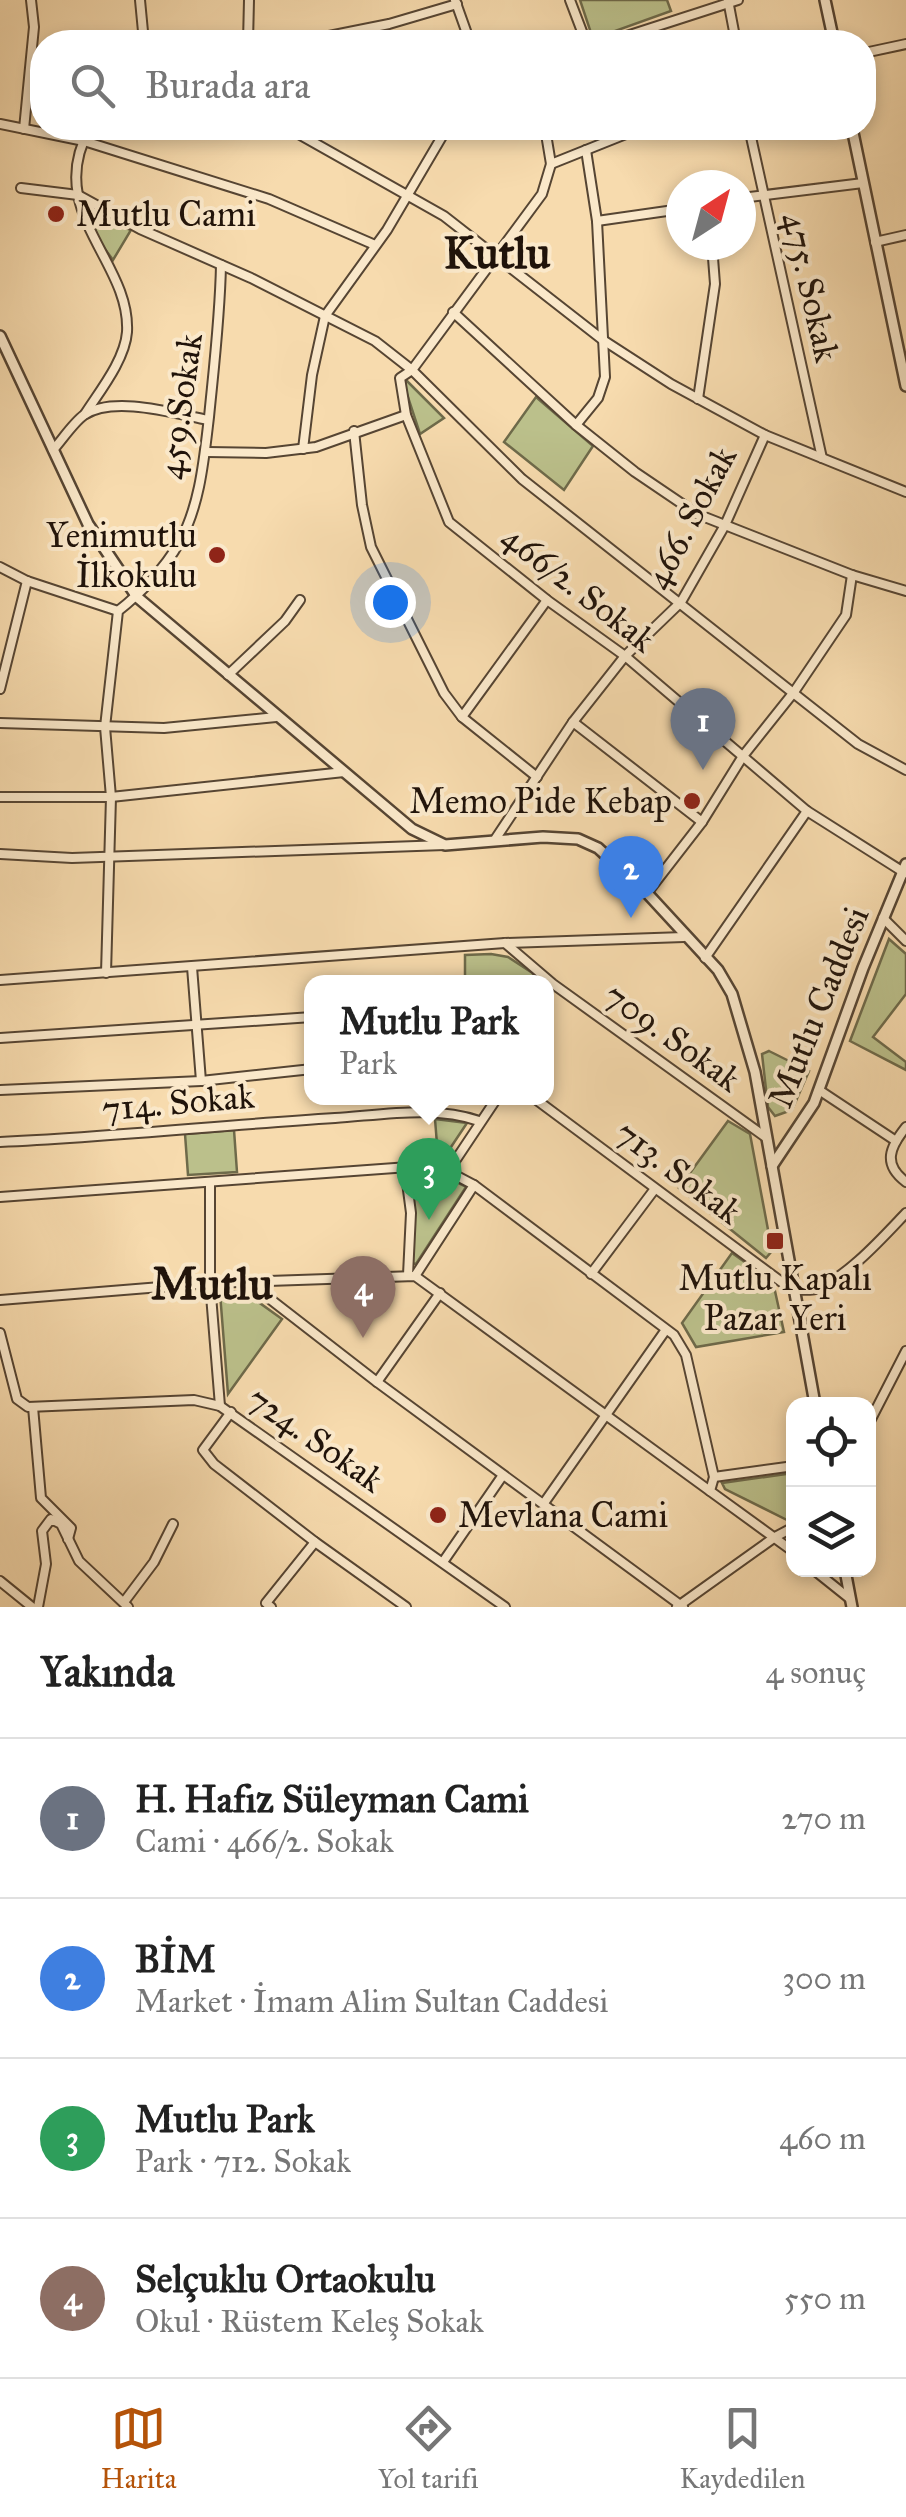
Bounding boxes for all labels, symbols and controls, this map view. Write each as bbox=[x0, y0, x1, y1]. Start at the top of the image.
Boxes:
search box bbox=[30, 30, 876, 140]
icon: search bbox=[65, 58, 120, 113]
text: Burada ara bbox=[145, 62, 310, 108]
north arrow bbox=[666, 170, 756, 260]
place label: Mutlu Cami bbox=[76, 193, 256, 236]
marker: Mutlu Cami bbox=[45, 203, 67, 225]
street label: 475. Sokak bbox=[772, 208, 849, 367]
district label: Kutlu bbox=[444, 225, 551, 280]
street label: 459.Sokak bbox=[149, 330, 212, 482]
street label: 466. Sokak bbox=[635, 438, 746, 596]
place label: Yenimutlu İlkokulu bbox=[46, 514, 197, 597]
street label: 466/2. Sokak bbox=[493, 515, 665, 662]
marker: Yenimutlu İlkokulu bbox=[206, 544, 228, 566]
your location bbox=[365, 577, 416, 628]
pin: 1 bbox=[670, 688, 736, 770]
place label: Memo Pide Kebap bbox=[409, 780, 672, 823]
marker: Memo Pide Kebap bbox=[681, 790, 703, 812]
pin: 2 bbox=[598, 836, 664, 918]
street label: Mutlu Caddesi bbox=[759, 900, 878, 1114]
street label: 709. Sokak bbox=[596, 974, 750, 1102]
popup bbox=[304, 975, 554, 1105]
text: Mutlu Park bbox=[339, 998, 519, 1044]
text: Park bbox=[339, 1044, 397, 1083]
street label: 714. Sokak bbox=[100, 1074, 257, 1131]
street label: 713. Sokak bbox=[607, 1111, 751, 1234]
pin: 3 bbox=[396, 1138, 462, 1220]
marker: Mutlu Kapalı Pazar Yeri bbox=[764, 1230, 786, 1252]
district label: Mutlu bbox=[151, 1256, 273, 1311]
pin: 4 bbox=[330, 1256, 396, 1338]
place label: Mutlu Kapalı Pazar Yeri bbox=[678, 1257, 872, 1340]
street label: 724. Sokak bbox=[239, 1377, 393, 1502]
map controls bbox=[786, 1397, 876, 1577]
button: locate bbox=[786, 1397, 876, 1487]
button: layers bbox=[786, 1487, 876, 1577]
place label: Mevlana Cami bbox=[458, 1494, 668, 1537]
marker: Mevlana Cami bbox=[427, 1504, 449, 1526]
text: Yakında bbox=[40, 1646, 174, 1698]
text: 4 sonuç bbox=[766, 1653, 866, 1692]
text: H. Hafız Süleyman Cami bbox=[135, 1776, 529, 1822]
text: 1 bbox=[66, 1799, 79, 1838]
text: 270 m bbox=[782, 1799, 866, 1838]
text: Cami · 466/2. Sokak bbox=[135, 1822, 394, 1861]
text: BİM bbox=[135, 1936, 216, 1982]
text: 2 bbox=[65, 1959, 80, 1998]
text: 300 m bbox=[782, 1959, 866, 1998]
text: Market · İmam Alim Sultan Caddesi bbox=[135, 1982, 608, 2021]
text: Mutlu Park bbox=[135, 2096, 315, 2142]
text: 3 bbox=[66, 2119, 79, 2158]
text: 460 m bbox=[779, 2119, 866, 2158]
text: Park · 712. Sokak bbox=[135, 2142, 351, 2181]
text: Selçuklu Ortaokulu bbox=[135, 2256, 435, 2302]
text: 4 bbox=[64, 2279, 81, 2318]
text: 550 m bbox=[784, 2279, 866, 2318]
text: Okul · Rüstem Keleş Sokak bbox=[135, 2302, 484, 2341]
tab: Harita bbox=[101, 2401, 177, 2496]
tab: Yol tarifi bbox=[378, 2401, 478, 2496]
tab: Kaydedilen bbox=[679, 2401, 805, 2496]

